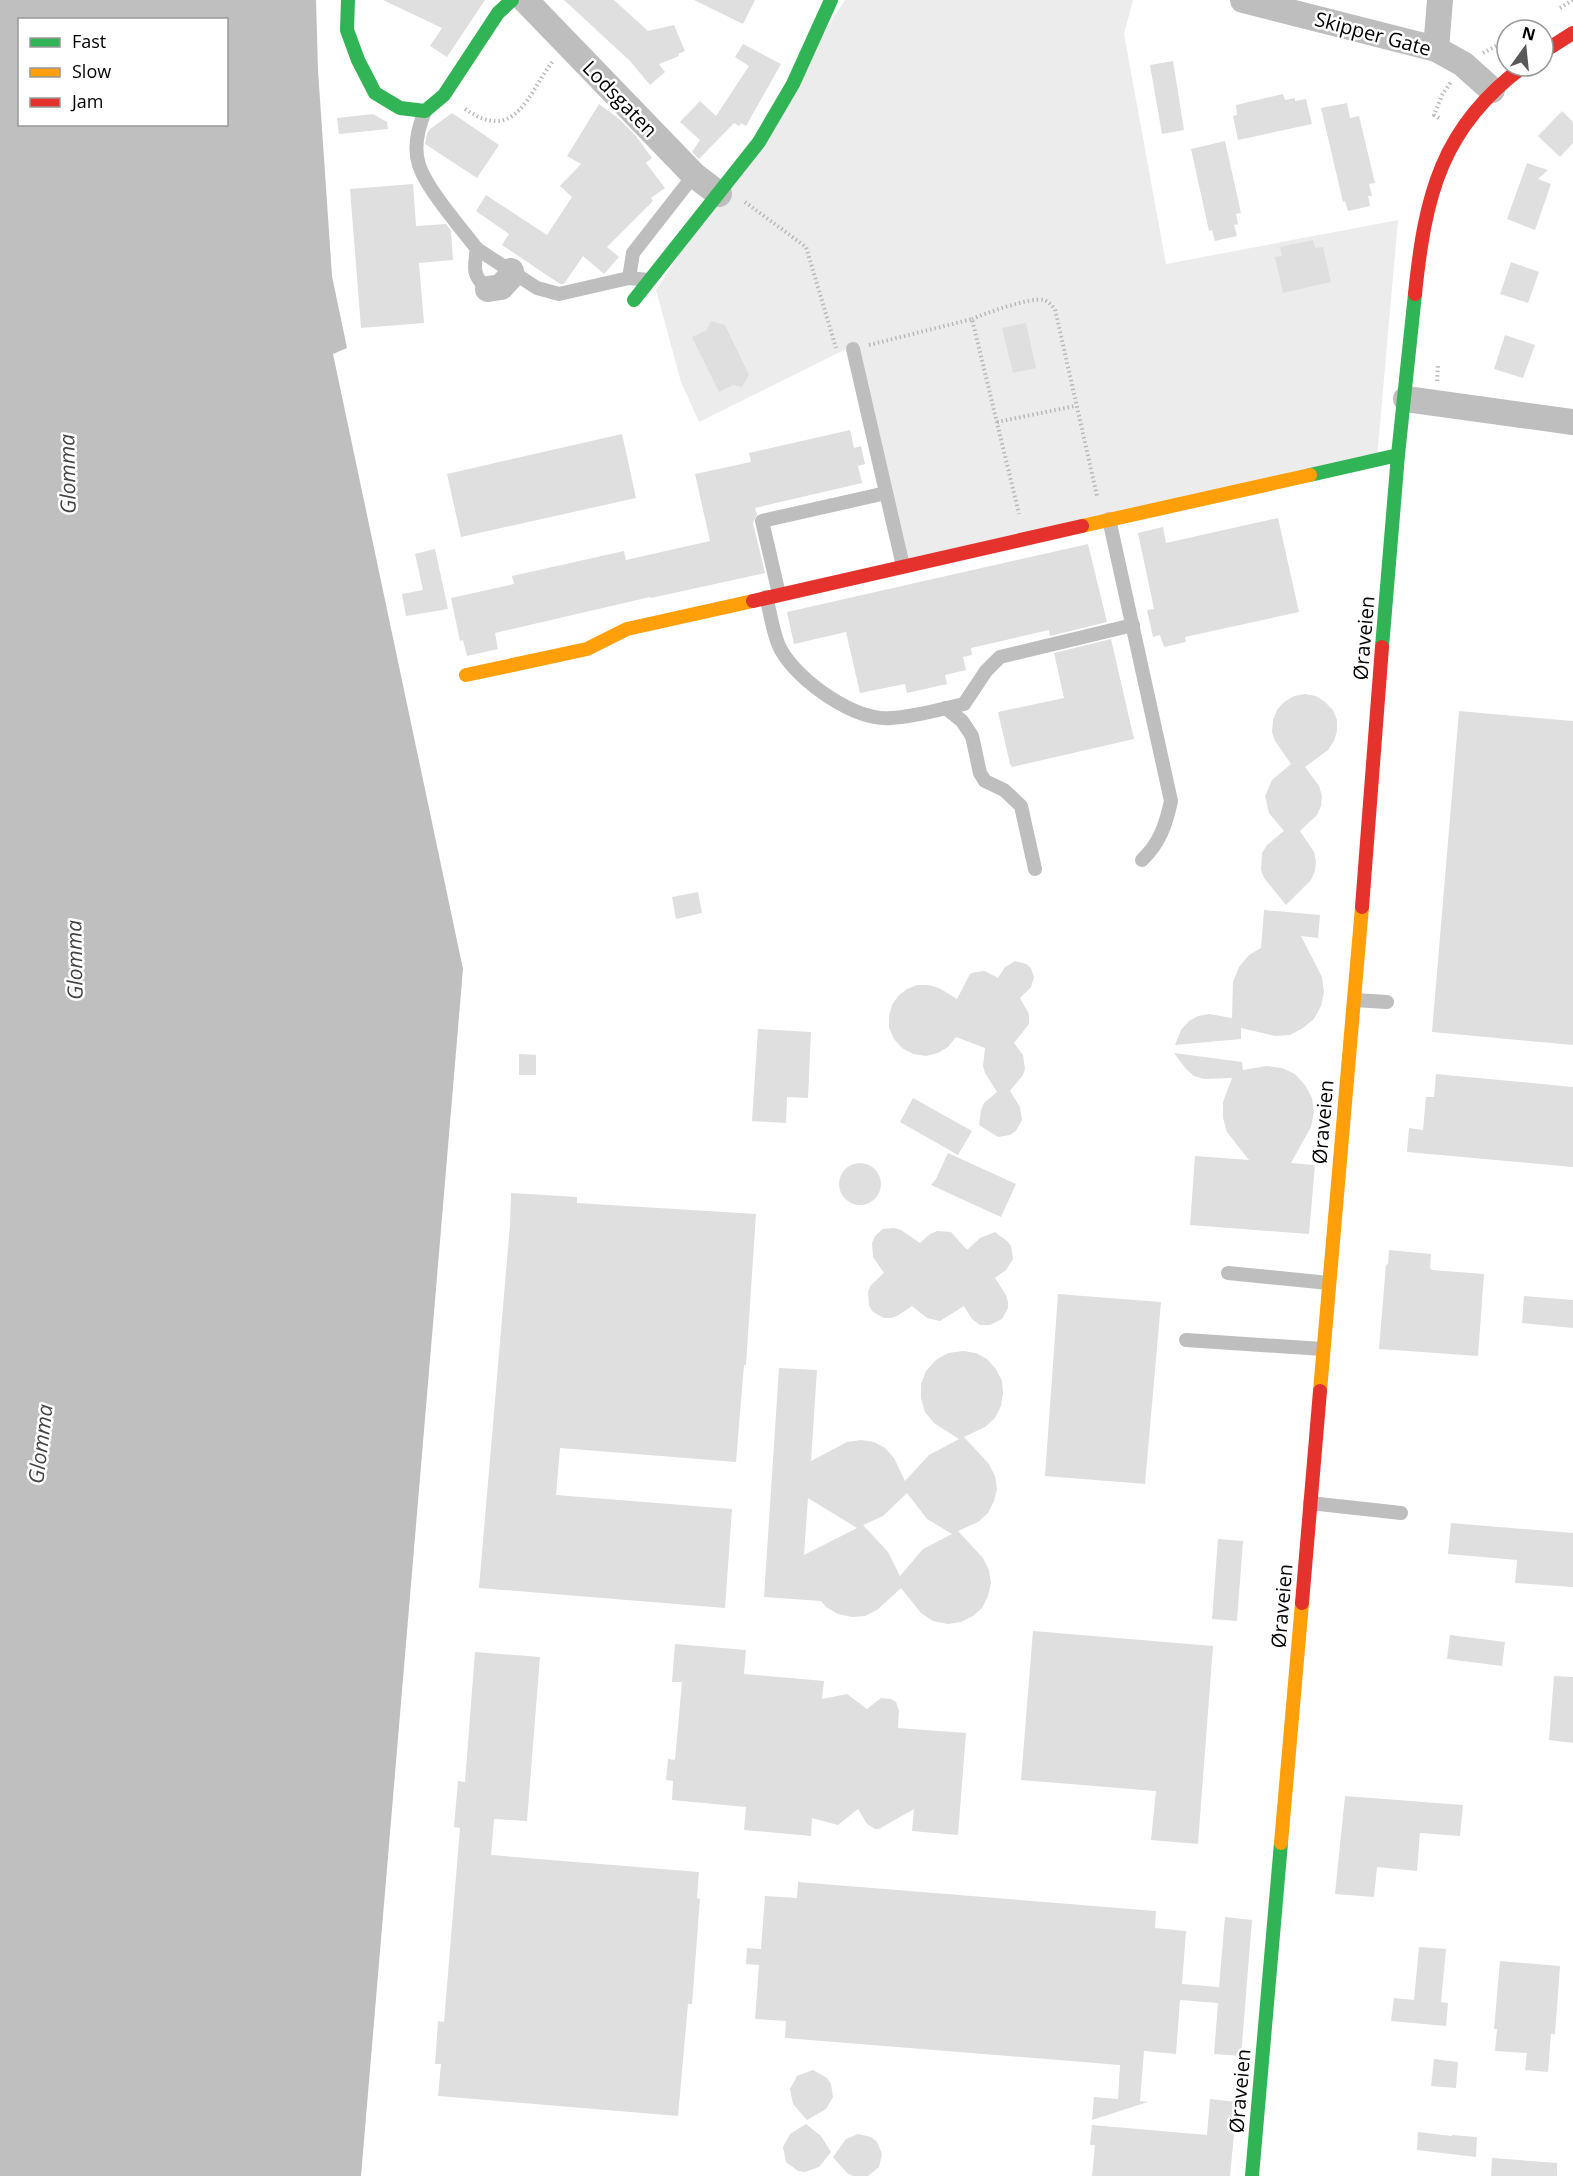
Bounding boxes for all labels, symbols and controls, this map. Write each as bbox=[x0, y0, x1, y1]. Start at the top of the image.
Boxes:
street label: Skipper Gate bbox=[1312, 5, 1434, 62]
legend bbox=[18, 18, 228, 126]
north arrow bbox=[1495, 18, 1555, 78]
text: N bbox=[1520, 21, 1538, 46]
text: Fast bbox=[72, 29, 106, 53]
street label: Lodsgaten bbox=[577, 54, 664, 143]
text: Slow bbox=[72, 59, 111, 83]
text: Jam bbox=[70, 89, 104, 113]
water label: Glomma bbox=[52, 434, 82, 514]
street label: Øraveien bbox=[1346, 595, 1381, 681]
water label: Glomma bbox=[59, 920, 89, 1000]
street label: Øraveien bbox=[1305, 1079, 1340, 1165]
water label: Glomma bbox=[21, 1402, 59, 1485]
street label: Øraveien bbox=[1264, 1563, 1299, 1649]
street label: Øraveien bbox=[1222, 2048, 1257, 2134]

